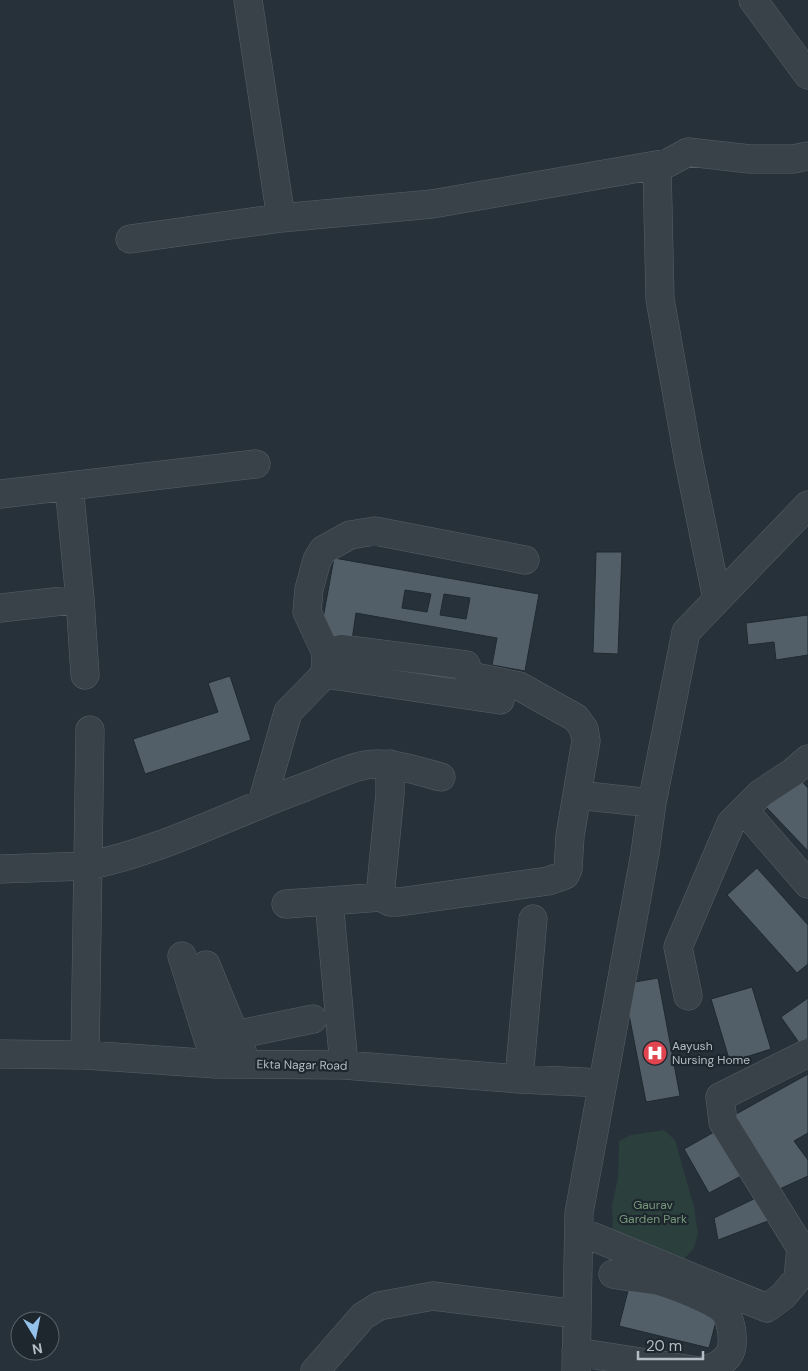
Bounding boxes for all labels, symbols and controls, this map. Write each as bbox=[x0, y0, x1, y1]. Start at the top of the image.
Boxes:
place label: Aayush Nursing Home bbox=[672, 1038, 750, 1068]
hospital icon: Aayush Nursing Home bbox=[642, 1040, 668, 1066]
street label: Ekta Nagar Road bbox=[256, 1056, 348, 1074]
park label: Gaurav Garden Park bbox=[619, 1197, 687, 1227]
north arrow bbox=[10, 1311, 60, 1361]
scale bar bbox=[638, 1328, 703, 1360]
text: 20 m bbox=[646, 1336, 682, 1356]
text: N bbox=[31, 1339, 44, 1359]

